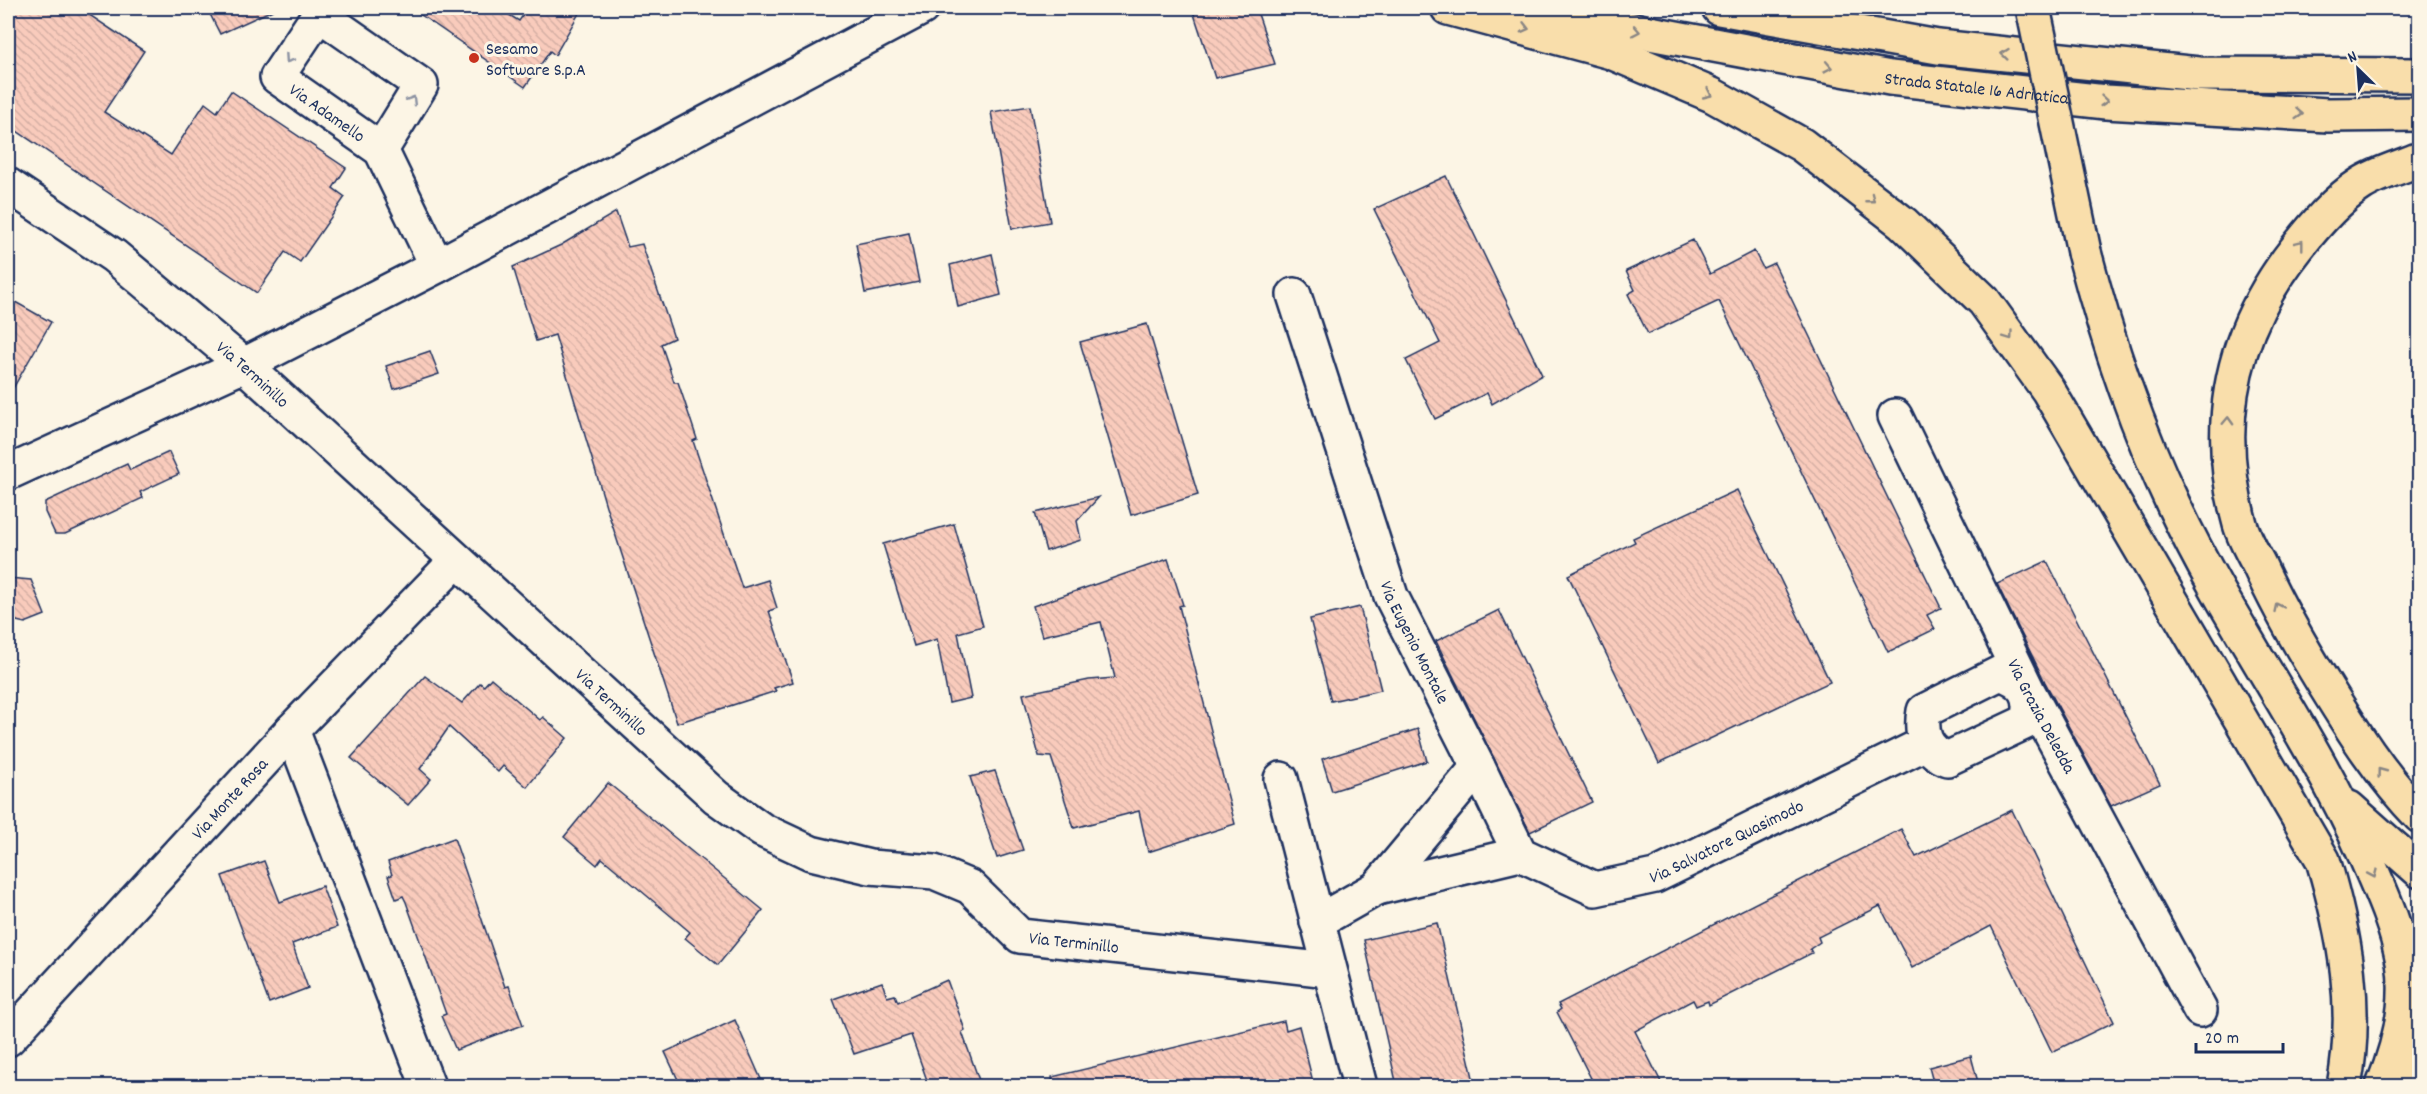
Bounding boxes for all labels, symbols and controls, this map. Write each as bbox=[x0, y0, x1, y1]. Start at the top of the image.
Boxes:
one-way arrow bbox=[1519, 21, 1530, 33]
one-way arrow bbox=[1631, 24, 1641, 37]
place label: Sesamo Software S.p.A bbox=[486, 38, 586, 84]
north arrow bbox=[2328, 39, 2388, 99]
text: N bbox=[2344, 46, 2361, 70]
one-way arrow bbox=[2000, 48, 2010, 61]
marker: Sesamo Software S.p.A bbox=[467, 51, 481, 65]
one-way arrow bbox=[285, 52, 296, 63]
one-way arrow bbox=[1823, 60, 1832, 72]
street label: Strada Statale 16 Adriatica bbox=[1882, 67, 2070, 113]
street label: Via Adamello bbox=[283, 79, 369, 150]
one-way arrow bbox=[1701, 86, 1712, 98]
one-way arrow bbox=[2100, 94, 2109, 107]
one-way arrow bbox=[404, 96, 416, 106]
one-way arrow bbox=[2295, 107, 2304, 120]
one-way arrow bbox=[1865, 191, 1876, 202]
one-way arrow bbox=[2292, 240, 2303, 251]
one-way arrow bbox=[2002, 329, 2013, 340]
street label: Via Terminillo bbox=[210, 337, 293, 415]
one-way arrow bbox=[2221, 417, 2234, 426]
street label: Via Eugenio Montale bbox=[1372, 578, 1454, 709]
one-way arrow bbox=[2273, 602, 2285, 613]
street label: Via Grazia Deledda bbox=[1999, 655, 2081, 779]
street label: Via Terminillo bbox=[569, 664, 652, 743]
street label: Via Monte Rosa bbox=[187, 753, 276, 846]
one-way arrow bbox=[2378, 767, 2389, 778]
street label: Via Salvatore Quasimodo bbox=[1648, 795, 1809, 892]
one-way arrow bbox=[2366, 867, 2378, 878]
street label: Via Terminillo bbox=[1028, 927, 1120, 962]
scale bar bbox=[2196, 1016, 2283, 1054]
text: 20 m bbox=[2205, 1027, 2239, 1052]

